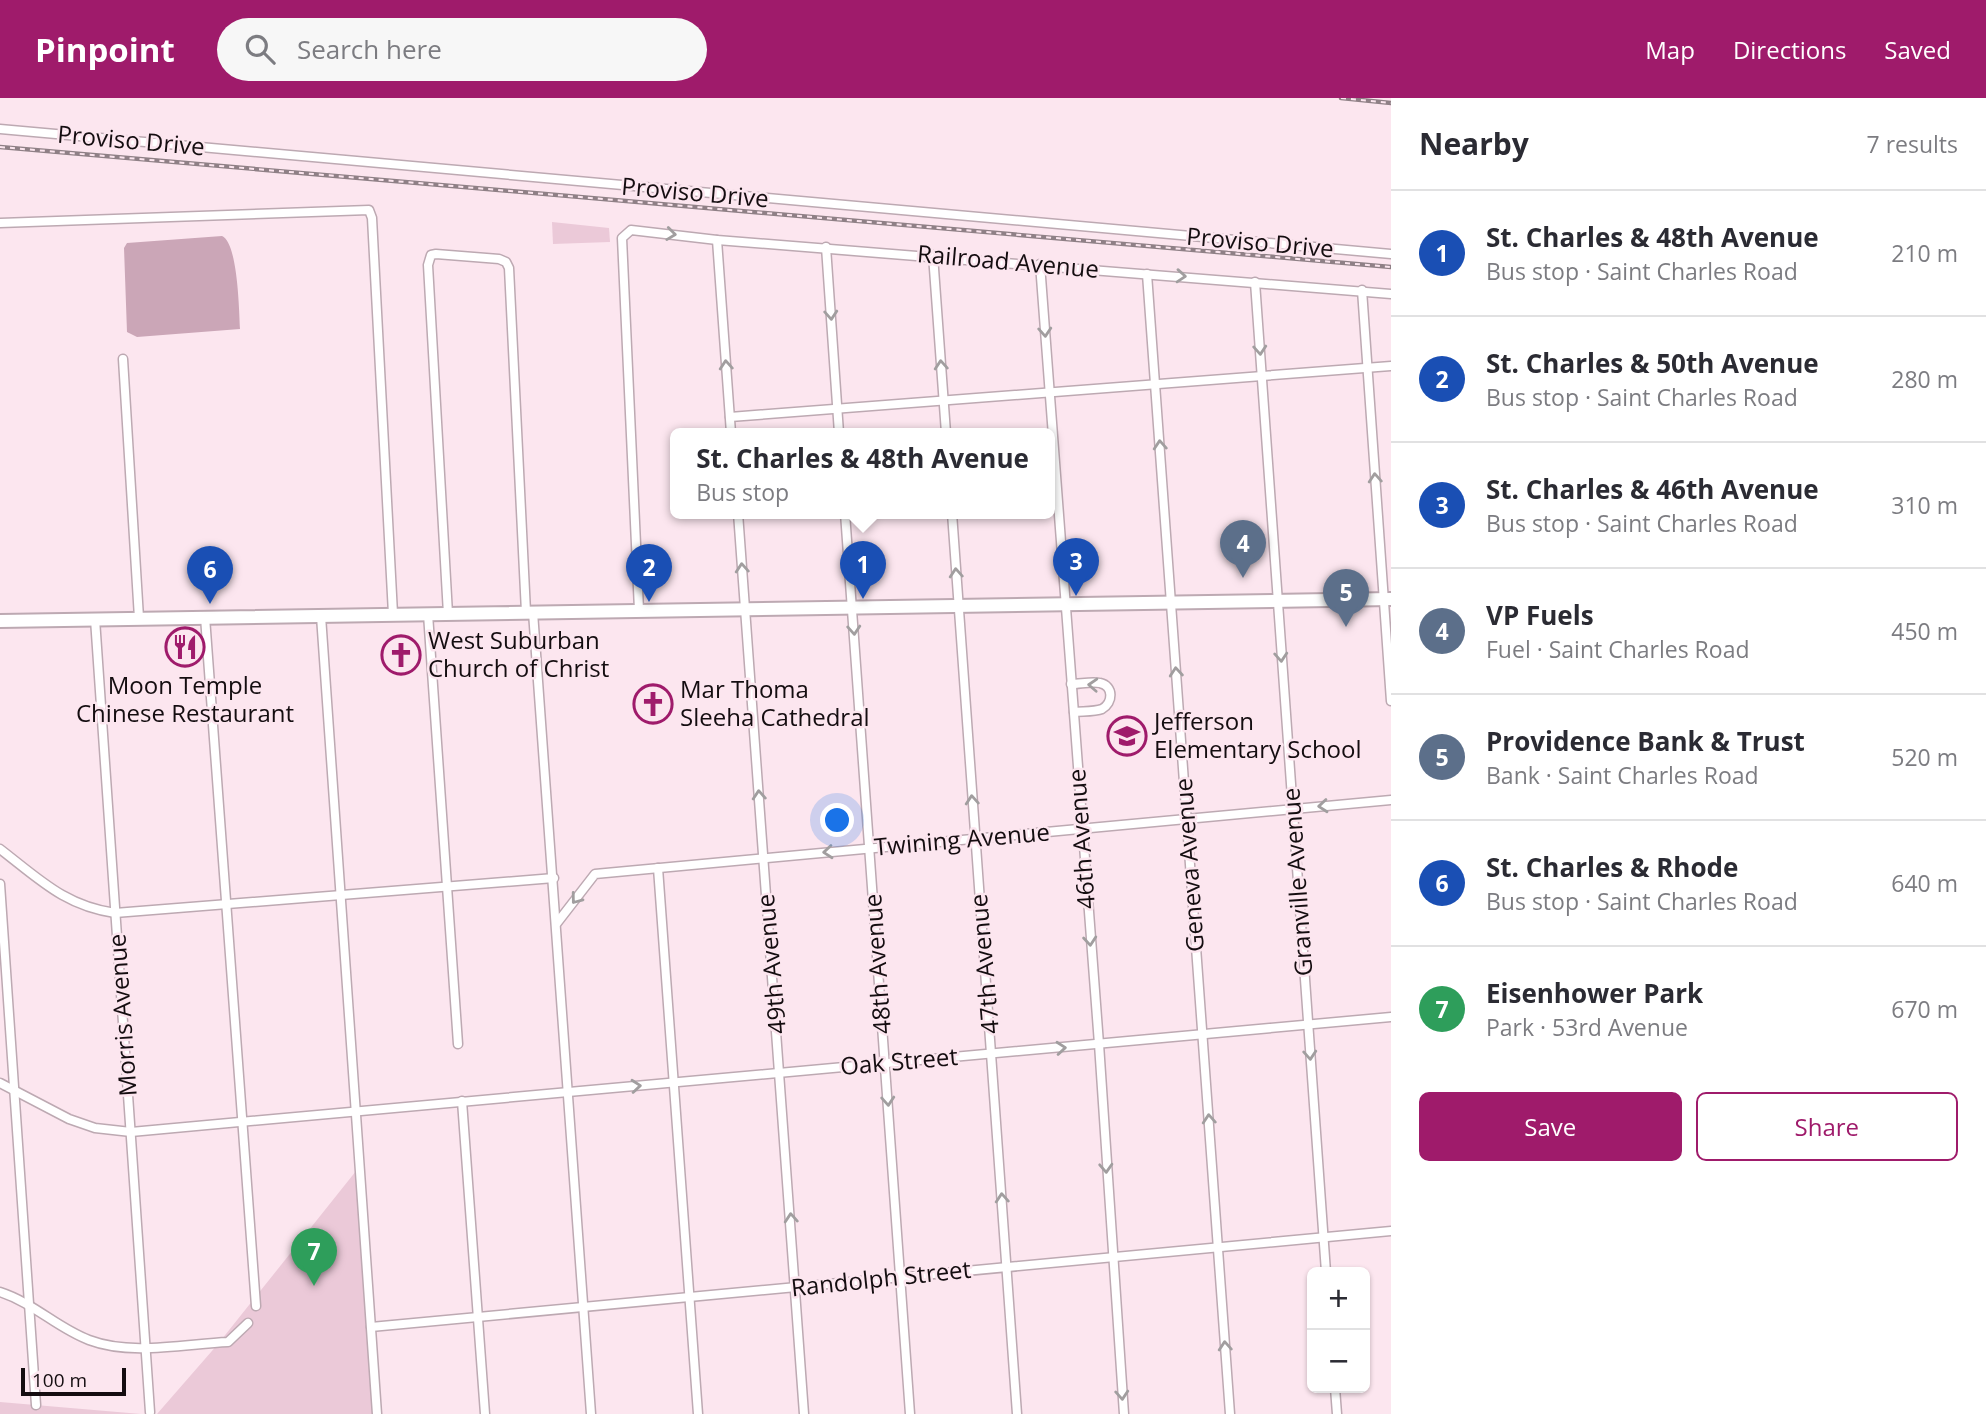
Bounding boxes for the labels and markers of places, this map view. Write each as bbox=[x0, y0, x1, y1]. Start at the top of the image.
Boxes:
pin: 4 bbox=[1220, 520, 1266, 578]
pin: 3 bbox=[1053, 538, 1099, 596]
pin: 1 bbox=[840, 541, 886, 599]
pin: 2 bbox=[626, 544, 672, 602]
pin: 6 bbox=[187, 546, 233, 604]
pin: 5 bbox=[1323, 569, 1369, 627]
place label: West Suburban Church of Christ bbox=[428, 623, 609, 684]
restaurant icon: Moon Temple Chinese Restaurant bbox=[164, 626, 206, 668]
church icon: West Suburban Church of Christ bbox=[380, 634, 422, 676]
place label: Moon Temple Chinese Restaurant bbox=[76, 668, 294, 729]
place label: Mar Thoma Sleeha Cathedral bbox=[680, 672, 870, 733]
church icon: Mar Thoma Sleeha Cathedral bbox=[632, 683, 674, 725]
place label: Jefferson Elementary School bbox=[1152, 704, 1362, 765]
school or university icon: Jefferson Elementary School bbox=[1106, 715, 1148, 757]
pin: 7 bbox=[291, 1228, 337, 1286]

